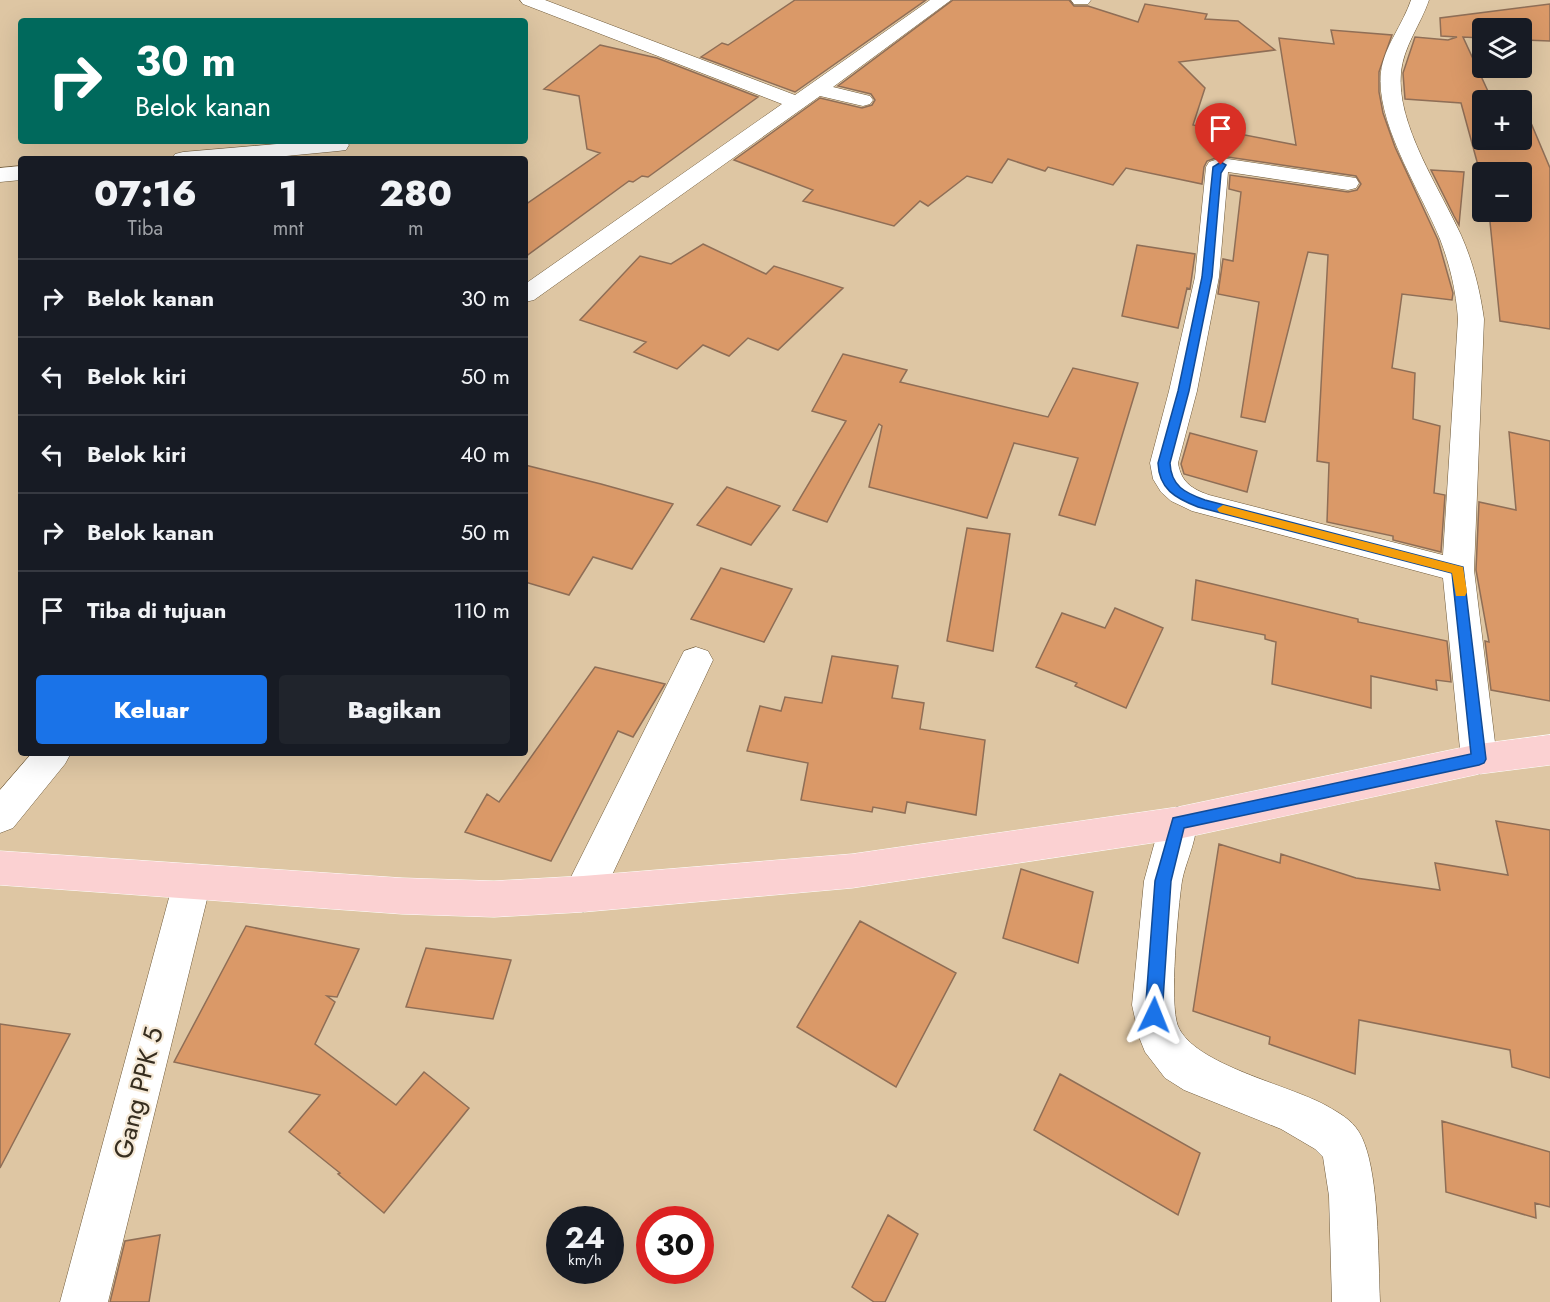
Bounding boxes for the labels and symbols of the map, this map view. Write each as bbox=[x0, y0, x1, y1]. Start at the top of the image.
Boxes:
pin bbox=[1195, 103, 1246, 165]
position arrow bbox=[1122, 983, 1186, 1047]
street label: Gang PPK 5 bbox=[103, 1023, 173, 1163]
speed limit sign: 30 bbox=[636, 1206, 714, 1284]

